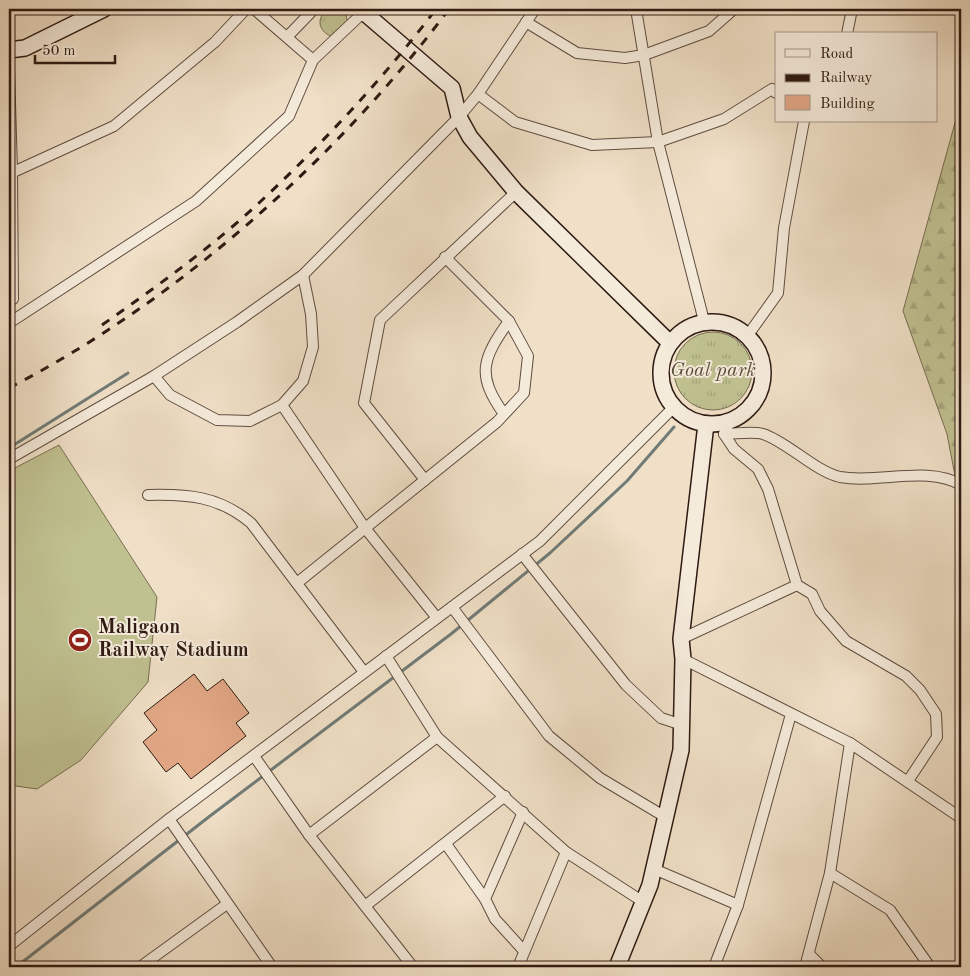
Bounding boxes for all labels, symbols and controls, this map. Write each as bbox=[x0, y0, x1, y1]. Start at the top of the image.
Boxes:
scale bar bbox=[35, 32, 115, 64]
legend bbox=[775, 32, 938, 122]
text: 50 m bbox=[42, 44, 76, 59]
text: Road bbox=[820, 47, 854, 62]
text: Railway bbox=[820, 71, 873, 86]
text: Building bbox=[820, 97, 875, 112]
park label: Goal park bbox=[670, 361, 756, 381]
place label: Maligaon Railway Stadium bbox=[98, 618, 249, 661]
sports icon: Maligaon Railway Stadium bbox=[67, 627, 93, 653]

